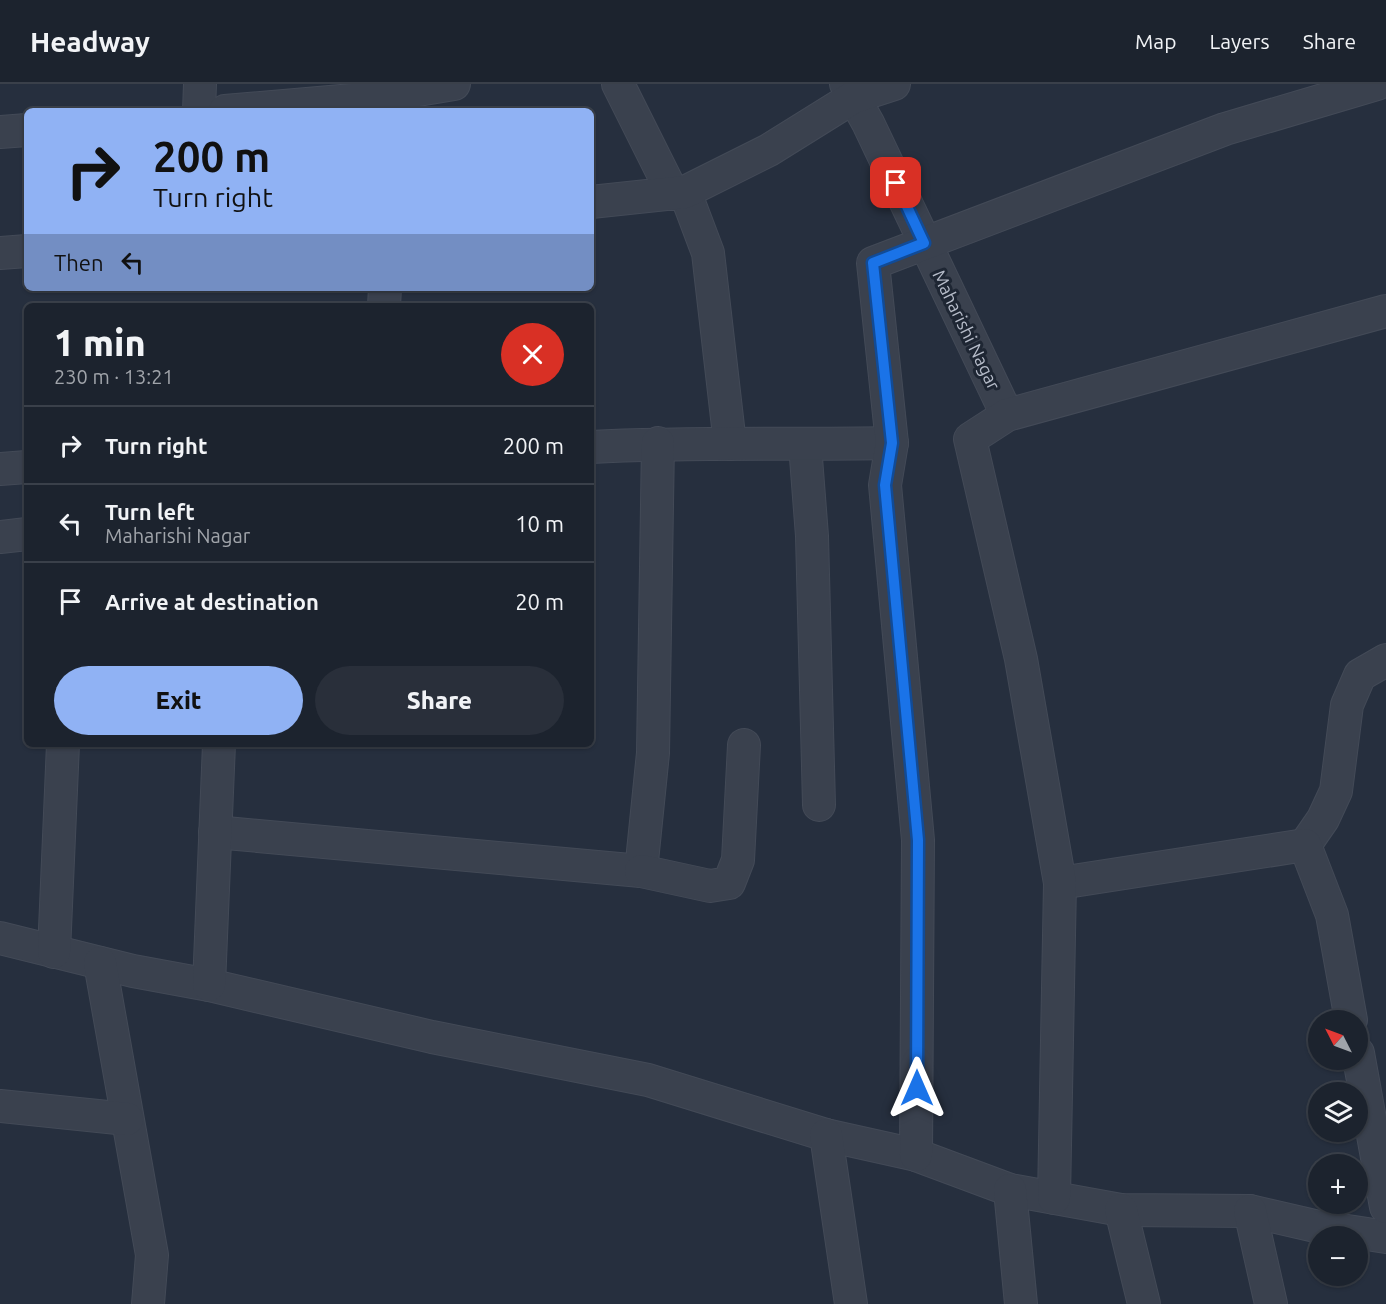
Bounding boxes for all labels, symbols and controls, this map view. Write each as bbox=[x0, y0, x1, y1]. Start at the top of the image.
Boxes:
text: Headway bbox=[30, 26, 150, 57]
text: Map bbox=[1135, 29, 1176, 53]
text: Layers bbox=[1209, 29, 1270, 53]
text: Share bbox=[1303, 29, 1356, 53]
icon: right bbox=[54, 132, 132, 210]
text: 200 m bbox=[153, 133, 270, 180]
pin bbox=[870, 157, 921, 208]
icon: arrive bbox=[879, 166, 912, 199]
text: Turn right bbox=[153, 182, 273, 212]
icon: left bbox=[116, 246, 149, 279]
text: Then bbox=[54, 250, 104, 275]
street label: Maharishi Nagar bbox=[929, 266, 1005, 393]
text: 1 min bbox=[54, 322, 146, 363]
button: close bbox=[501, 323, 564, 386]
text: 230 m · 13:21 bbox=[54, 365, 174, 388]
icon: right bbox=[54, 429, 87, 462]
text: Turn right bbox=[105, 433, 207, 458]
text: 200 m bbox=[503, 433, 564, 458]
text: Turn left bbox=[105, 499, 195, 524]
icon: left bbox=[54, 507, 87, 540]
text: 10 m bbox=[515, 511, 564, 536]
text: Maharishi Nagar bbox=[105, 524, 250, 547]
icon: arrive bbox=[54, 585, 87, 618]
text: Arrive at destination bbox=[105, 589, 319, 614]
text: 20 m bbox=[515, 589, 564, 614]
button: Exit bbox=[54, 666, 303, 735]
button: Share bbox=[315, 666, 564, 735]
north arrow bbox=[1308, 1010, 1368, 1070]
map controls bbox=[1308, 1010, 1368, 1286]
position arrow bbox=[885, 1056, 949, 1120]
button: layers bbox=[1308, 1082, 1368, 1142]
button: + bbox=[1308, 1154, 1368, 1214]
button: − bbox=[1308, 1226, 1368, 1286]

